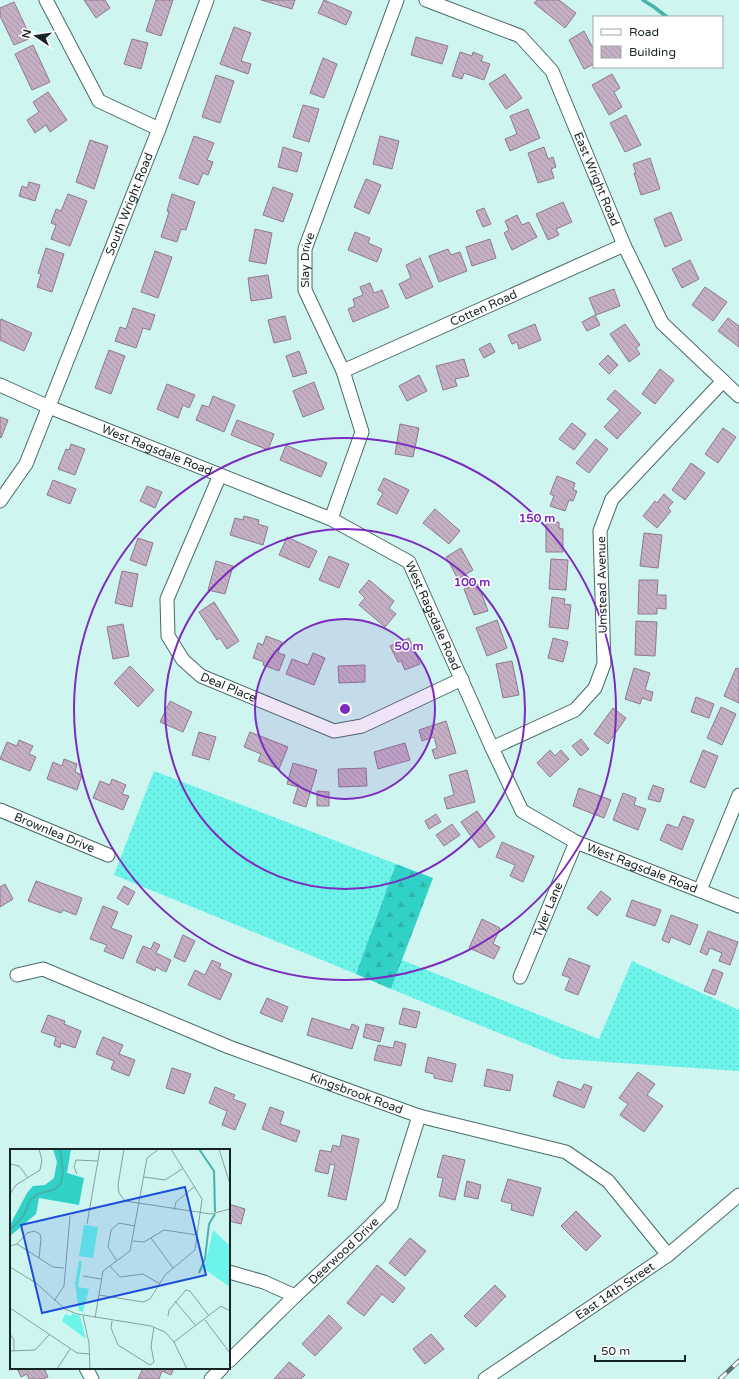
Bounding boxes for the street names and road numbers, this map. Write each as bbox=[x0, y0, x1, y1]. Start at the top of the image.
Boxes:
street label: East Wright Road bbox=[571, 130, 622, 228]
street label: South Wright Road bbox=[103, 151, 156, 257]
street label: Slay Drive bbox=[298, 230, 318, 288]
street label: Cotten Road bbox=[448, 287, 519, 329]
street label: West Ragsdale Road bbox=[100, 422, 214, 478]
street label: Umstead Avenue bbox=[594, 536, 610, 634]
street label: West Ragsdale Road bbox=[403, 559, 463, 672]
street label: Deal Place bbox=[198, 670, 259, 705]
street label: Brownlea Drive bbox=[12, 810, 97, 856]
street label: West Ragsdale Road bbox=[585, 840, 700, 896]
street label: Tyler Lane bbox=[530, 880, 566, 939]
street label: Kingsbrook Road bbox=[308, 1070, 405, 1117]
street label: Deerwood Drive bbox=[305, 1214, 382, 1287]
street label: East 14th Street bbox=[573, 1259, 657, 1323]

